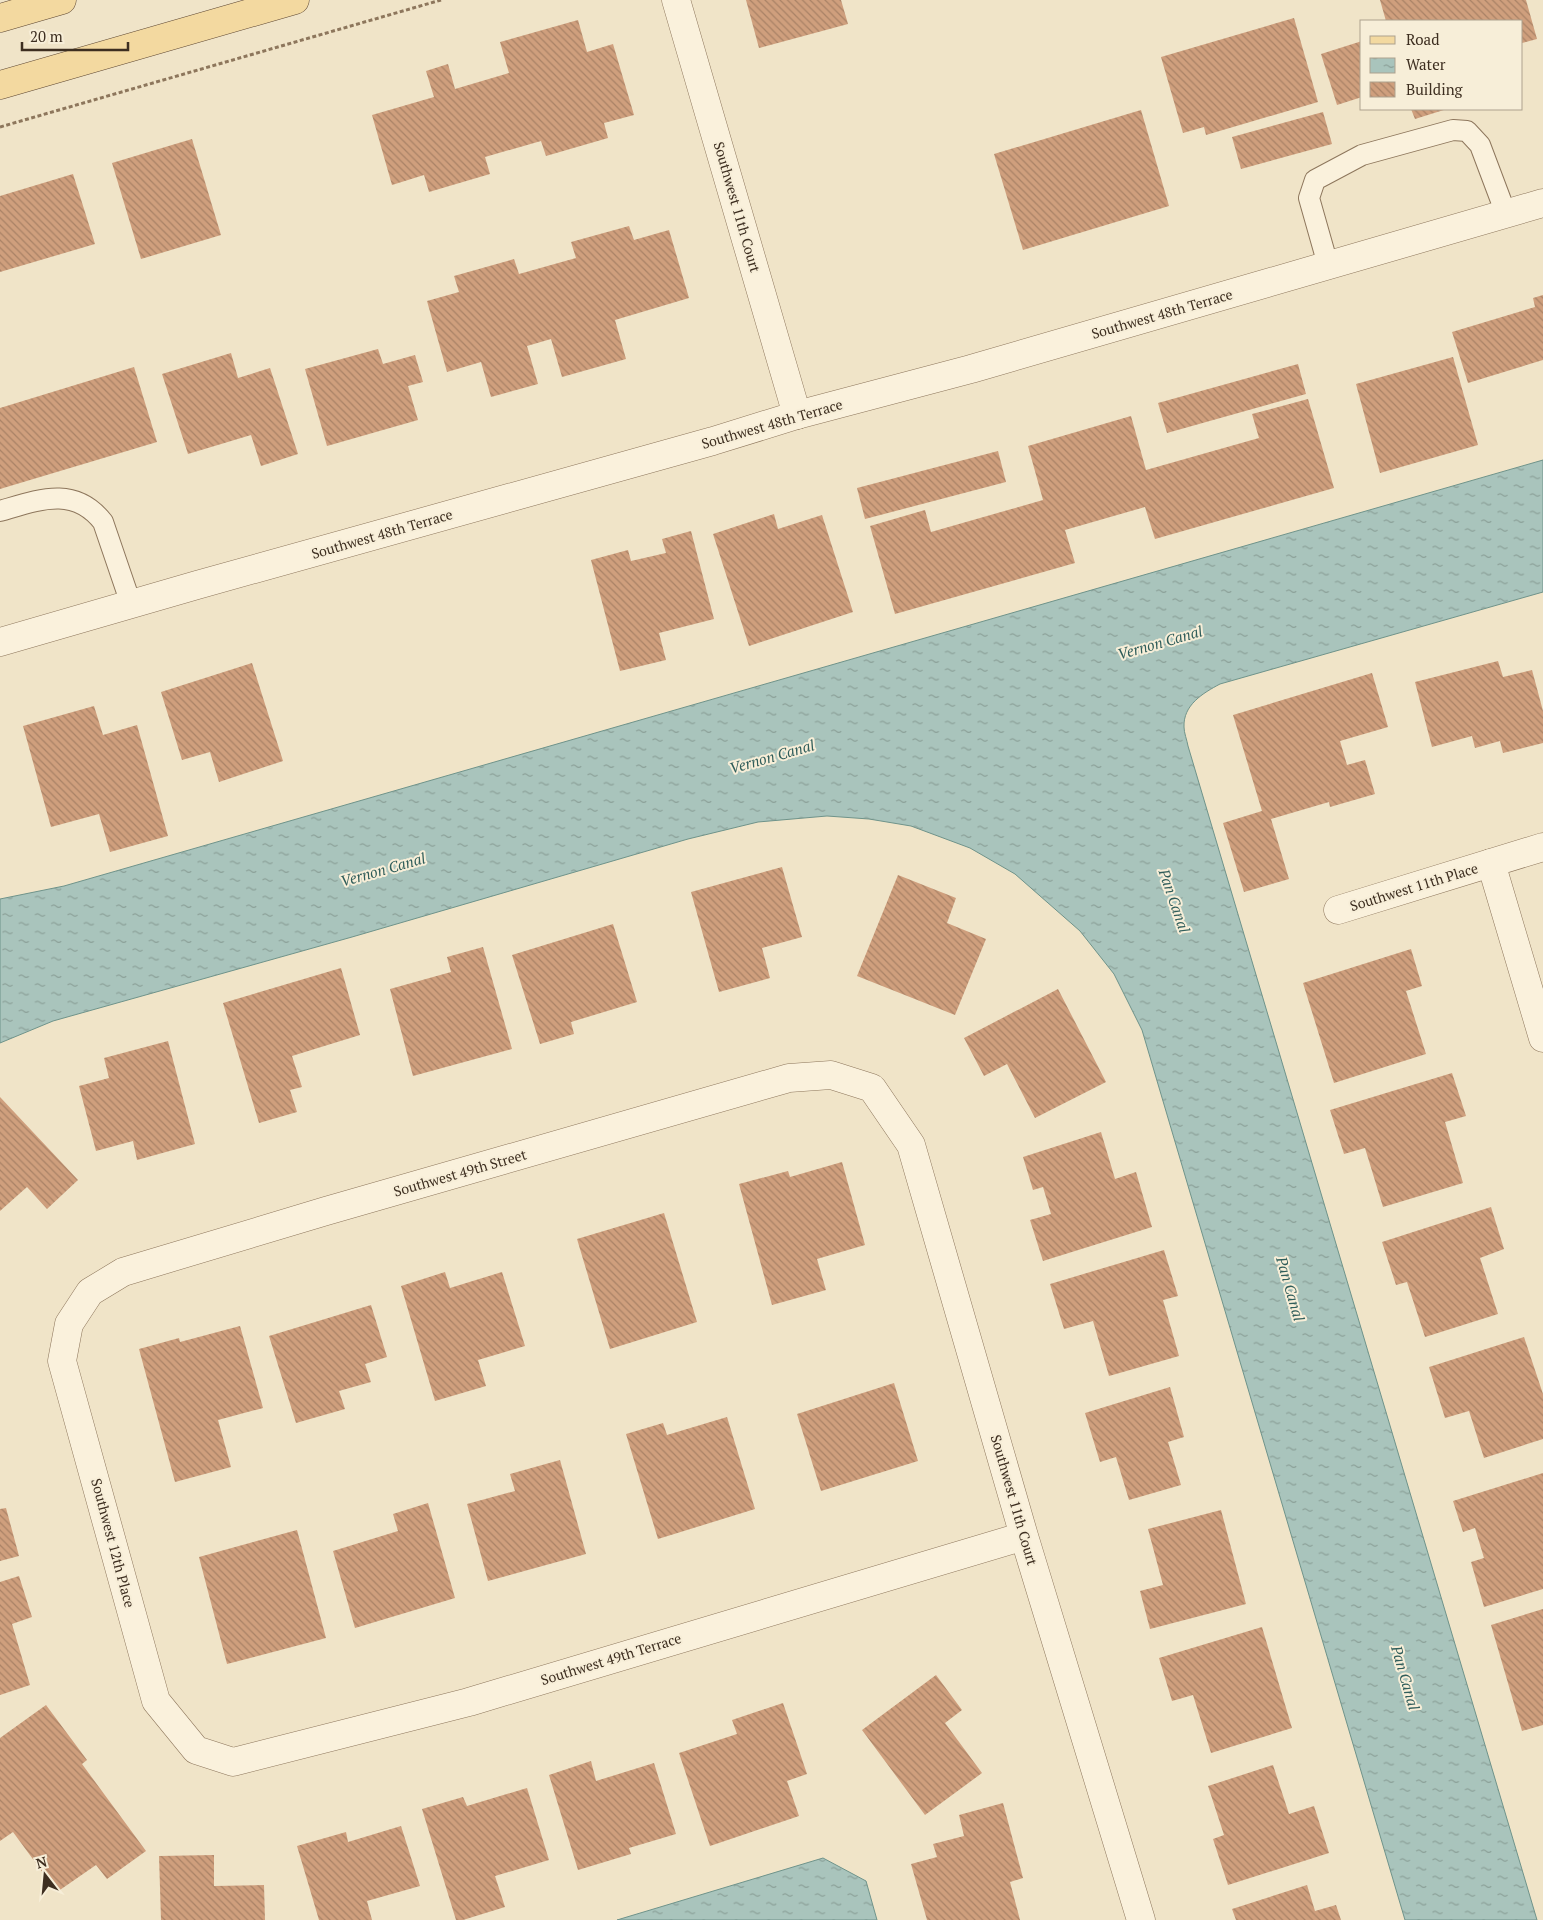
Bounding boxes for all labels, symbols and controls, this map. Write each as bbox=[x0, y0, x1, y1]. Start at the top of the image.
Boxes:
scale bar bbox=[22, 20, 129, 52]
legend bbox=[1360, 20, 1523, 110]
text: 20 m bbox=[30, 26, 63, 46]
text: Road bbox=[1406, 29, 1439, 49]
text: Water bbox=[1406, 54, 1446, 74]
text: Building bbox=[1406, 79, 1464, 99]
street label: Southwest 11th Court bbox=[710, 139, 765, 275]
street label: Southwest 48th Terrace bbox=[1089, 284, 1235, 343]
street label: Southwest 48th Terrace bbox=[699, 394, 845, 453]
street label: Southwest 48th Terrace bbox=[309, 504, 455, 563]
water label: Vernon Canal bbox=[1115, 620, 1205, 664]
water label: Vernon Canal bbox=[727, 734, 817, 778]
water label: Vernon Canal bbox=[338, 847, 428, 891]
street label: Southwest 11th Place bbox=[1347, 858, 1480, 915]
water label: Pan Canal bbox=[1154, 865, 1195, 936]
street label: Southwest 49th Street bbox=[391, 1144, 529, 1201]
water label: Pan Canal bbox=[1272, 1253, 1310, 1324]
street label: Southwest 11th Court bbox=[987, 1432, 1042, 1568]
street label: Southwest 12th Place bbox=[87, 1476, 140, 1610]
street label: Southwest 49th Terrace bbox=[538, 1628, 684, 1689]
water label: Pan Canal bbox=[1387, 1642, 1425, 1713]
north arrow bbox=[20, 1850, 70, 1900]
text: N bbox=[34, 1851, 49, 1873]

